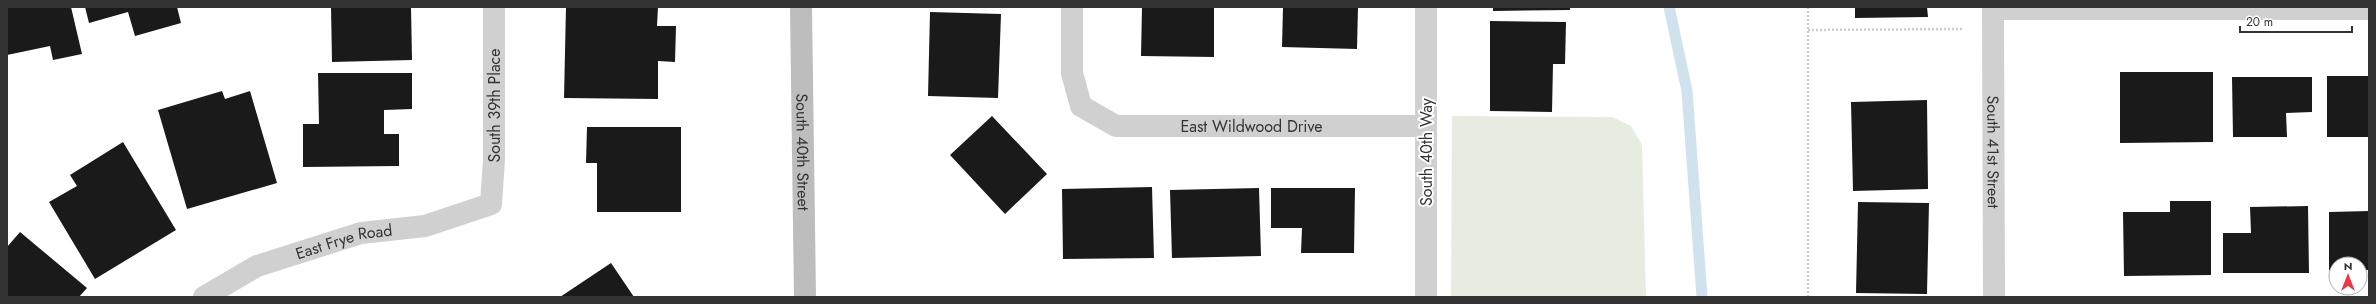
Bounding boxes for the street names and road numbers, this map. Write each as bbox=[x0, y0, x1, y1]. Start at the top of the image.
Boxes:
street label: South 39th Place bbox=[483, 49, 506, 163]
street label: South 40th Street bbox=[790, 93, 815, 211]
street label: South 41st Street bbox=[1981, 96, 2005, 209]
street label: South 40th Way bbox=[1415, 97, 1438, 206]
street label: East Wildwood Drive bbox=[1180, 115, 1323, 138]
street label: East Frye Road bbox=[293, 219, 393, 265]

